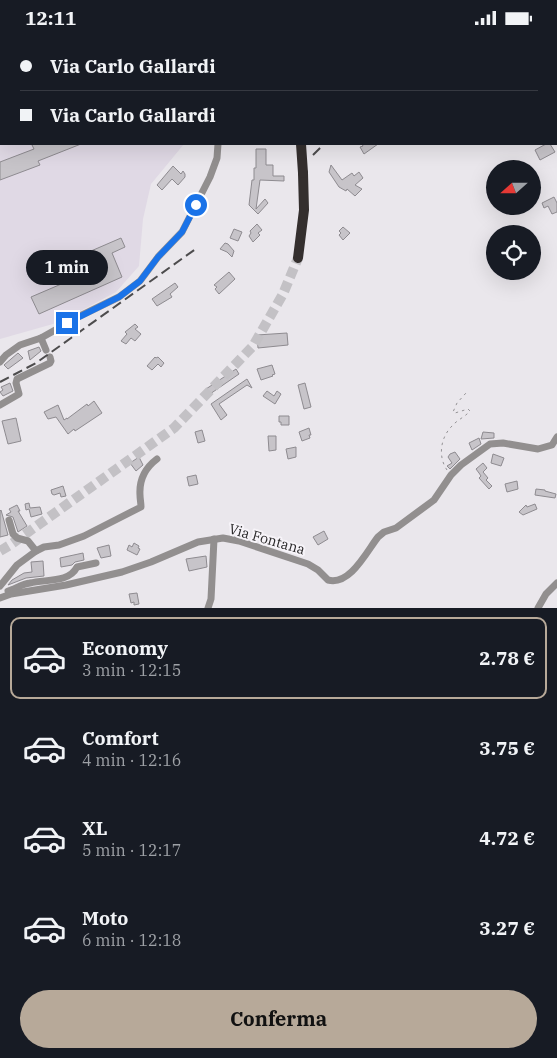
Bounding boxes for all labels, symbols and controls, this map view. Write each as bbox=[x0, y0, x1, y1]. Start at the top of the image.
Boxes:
text: 12:11 bbox=[25, 6, 76, 30]
text: Via Carlo Gallardi bbox=[50, 54, 216, 78]
text: Via Carlo Gallardi bbox=[50, 103, 216, 127]
north arrow bbox=[486, 160, 541, 215]
map controls bbox=[486, 160, 541, 280]
route start bbox=[185, 194, 207, 216]
button: locate bbox=[486, 225, 541, 280]
callout: 1 min bbox=[26, 251, 108, 285]
text: 1 min bbox=[45, 257, 89, 277]
route end bbox=[56, 312, 78, 334]
street label: Via Fontana bbox=[227, 520, 308, 559]
icon: car bbox=[22, 636, 67, 681]
text: Economy bbox=[82, 636, 168, 660]
text: 2.78 € bbox=[479, 646, 535, 670]
text: 3 min · 12:15 bbox=[82, 660, 181, 680]
icon: car bbox=[22, 726, 67, 771]
text: Comfort bbox=[82, 726, 159, 750]
text: 3.75 € bbox=[479, 736, 535, 760]
text: 4 min · 12:16 bbox=[82, 750, 181, 770]
icon: car bbox=[22, 816, 67, 861]
text: XL bbox=[82, 816, 108, 840]
text: 4.72 € bbox=[479, 826, 535, 850]
text: 5 min · 12:17 bbox=[82, 840, 181, 860]
icon: car bbox=[22, 906, 67, 951]
text: Moto bbox=[82, 906, 128, 930]
text: 3.27 € bbox=[479, 916, 535, 940]
text: 6 min · 12:18 bbox=[82, 930, 181, 950]
button: Conferma bbox=[20, 990, 537, 1048]

